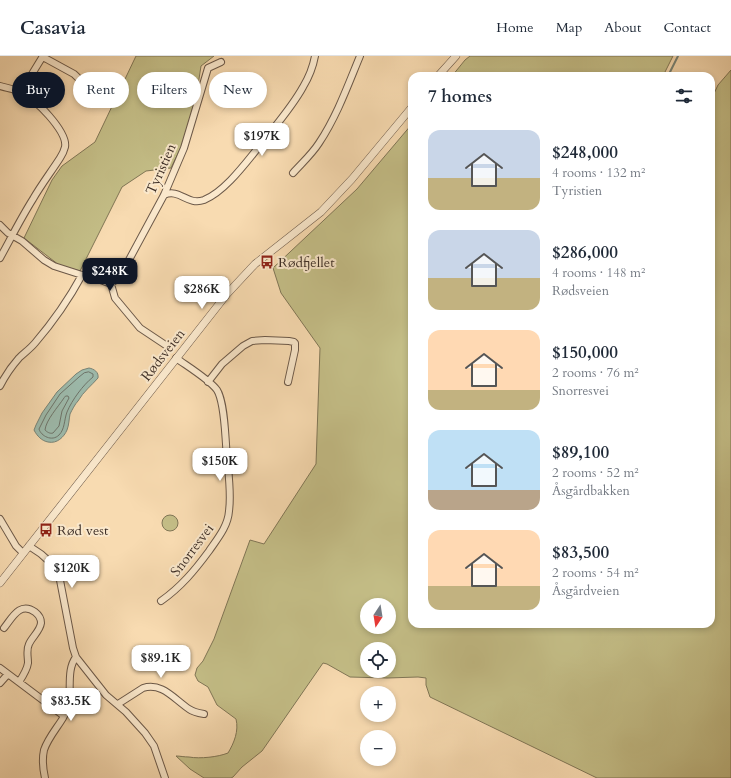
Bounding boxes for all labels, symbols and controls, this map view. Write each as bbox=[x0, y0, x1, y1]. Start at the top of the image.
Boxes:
text: Casavia bbox=[20, 15, 86, 41]
text: Home bbox=[496, 18, 534, 37]
text: Map bbox=[556, 18, 582, 37]
text: About bbox=[604, 18, 641, 37]
text: Contact bbox=[663, 18, 711, 37]
chip: Buy bbox=[12, 72, 65, 108]
chip: Rent bbox=[73, 72, 129, 108]
chip: Filters bbox=[137, 72, 201, 108]
chip: New bbox=[209, 72, 267, 108]
text: 7 homes bbox=[428, 85, 492, 108]
icon: filters bbox=[673, 85, 695, 107]
pin: $197K bbox=[234, 123, 290, 157]
text: $197K bbox=[243, 127, 281, 145]
street label: Tyristien bbox=[141, 140, 181, 198]
text: $248,000 bbox=[552, 141, 618, 164]
icon: home bbox=[460, 146, 508, 194]
text: 4 rooms · 132 m² bbox=[552, 164, 645, 182]
text: Tyristien bbox=[552, 182, 602, 200]
text: $286,000 bbox=[552, 241, 618, 264]
icon: home bbox=[460, 246, 508, 294]
place label: Rødfjellet bbox=[278, 253, 335, 272]
bus stop icon: Rødfjellet bbox=[259, 254, 275, 270]
pin: $248K bbox=[82, 258, 138, 292]
text: $248K bbox=[91, 262, 129, 280]
text: 4 rooms · 148 m² bbox=[552, 264, 645, 282]
pin: $286K bbox=[174, 276, 230, 310]
text: $286K bbox=[183, 280, 221, 298]
text: Rødsveien bbox=[552, 282, 609, 300]
street label: Rødsveien bbox=[137, 325, 189, 385]
text: $150,000 bbox=[552, 341, 618, 364]
icon: home bbox=[460, 346, 508, 394]
text: 2 rooms · 76 m² bbox=[552, 364, 639, 382]
text: Snorresvei bbox=[552, 382, 609, 400]
text: $89,100 bbox=[552, 441, 609, 464]
icon: home bbox=[460, 446, 508, 494]
pin: $150K bbox=[192, 448, 248, 482]
text: $150K bbox=[201, 452, 239, 470]
text: 2 rooms · 52 m² bbox=[552, 464, 639, 482]
text: Åsgårdbakken bbox=[552, 482, 630, 500]
street label: Snorresvei bbox=[166, 520, 218, 580]
place label: Rød vest bbox=[57, 521, 109, 540]
bus stop icon: Rød vest bbox=[38, 522, 54, 538]
text: $83,500 bbox=[552, 541, 609, 564]
icon: home bbox=[460, 546, 508, 594]
pin: $120K bbox=[44, 555, 100, 589]
text: $120K bbox=[53, 559, 91, 577]
text: 2 rooms · 54 m² bbox=[552, 564, 639, 582]
text: Åsgårdveien bbox=[552, 582, 620, 600]
north arrow bbox=[360, 598, 396, 634]
map controls bbox=[360, 598, 396, 766]
button: locate bbox=[360, 642, 396, 678]
pin: $89.1K bbox=[128, 645, 194, 679]
text: $89.1K bbox=[141, 649, 181, 667]
button: + bbox=[360, 686, 396, 722]
pin: $83.5K bbox=[38, 688, 104, 722]
text: $83.5K bbox=[51, 692, 91, 710]
button: − bbox=[360, 730, 396, 766]

